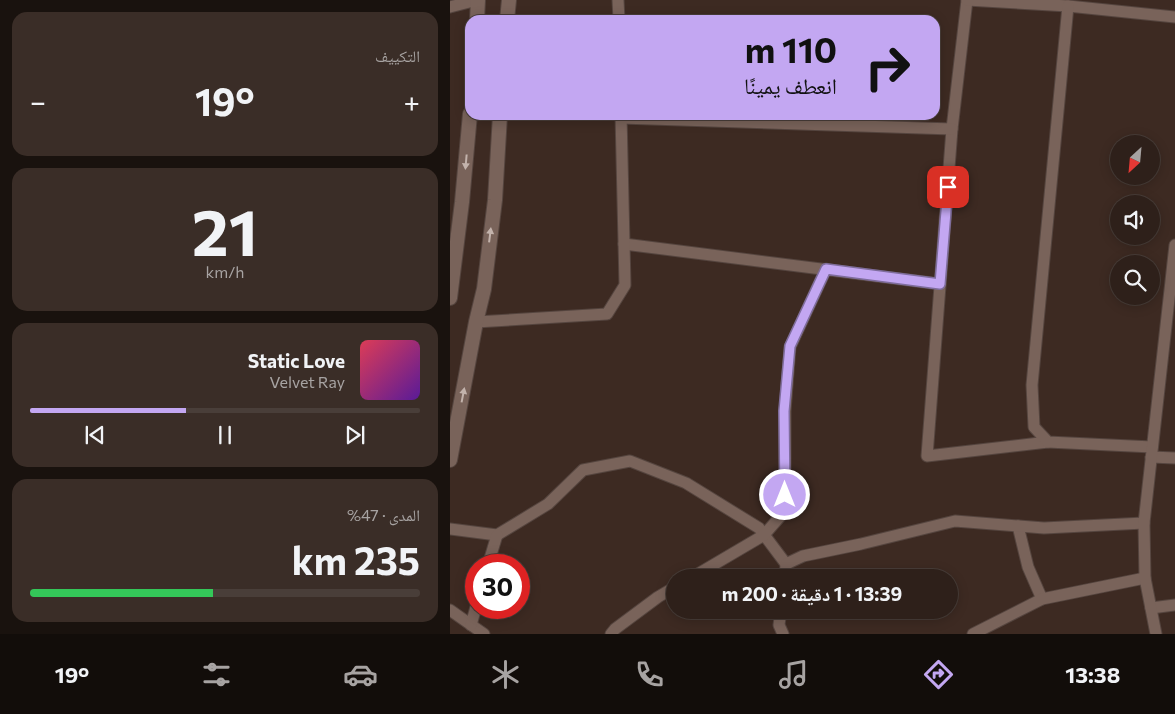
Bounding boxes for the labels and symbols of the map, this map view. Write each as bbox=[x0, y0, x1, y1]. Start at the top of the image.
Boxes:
north arrow bbox=[1110, 135, 1160, 185]
one-way arrow bbox=[461, 155, 469, 171]
pin bbox=[927, 166, 969, 208]
one-way arrow bbox=[486, 227, 494, 243]
one-way arrow bbox=[459, 387, 467, 403]
position arrow bbox=[758, 468, 810, 520]
speed limit sign: 30 bbox=[465, 554, 530, 619]

